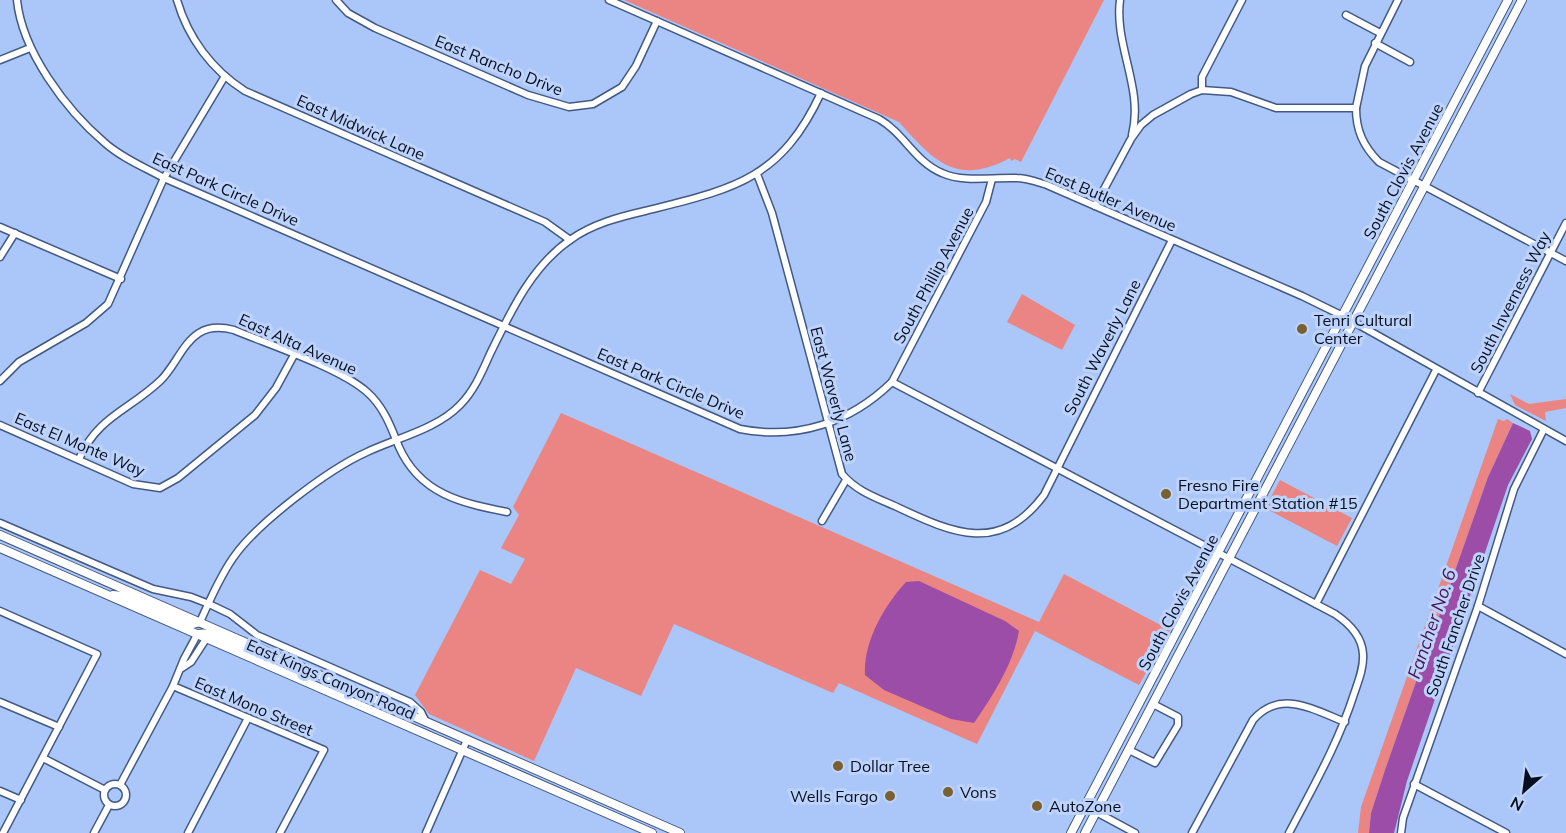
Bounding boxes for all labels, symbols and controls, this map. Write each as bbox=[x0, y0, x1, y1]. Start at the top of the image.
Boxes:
street label: East Rancho Drive bbox=[432, 30, 566, 100]
street label: East Midwick Lane bbox=[294, 90, 428, 164]
street label: South Clovis Avenue bbox=[1359, 99, 1447, 243]
street label: East Park Circle Drive bbox=[150, 148, 302, 230]
street label: East Butler Avenue bbox=[1042, 162, 1180, 236]
street label: South Phillip Avenue bbox=[888, 203, 978, 347]
street label: South Inverness Way bbox=[1465, 227, 1555, 376]
street label: South Waverly Lane bbox=[1059, 276, 1145, 418]
street label: East Alta Avenue bbox=[236, 309, 360, 379]
place label: Tenri Cultural Center bbox=[1314, 310, 1412, 348]
marker: Tenri Cultural Center bbox=[1295, 322, 1309, 336]
street label: East Waverly Lane bbox=[806, 324, 862, 464]
street label: East Park Circle Drive bbox=[594, 343, 748, 423]
street label: East El Monte Way bbox=[12, 408, 149, 481]
place label: Fresno Fire Department Station #15 bbox=[1178, 475, 1358, 513]
marker: Fresno Fire Department Station #15 bbox=[1159, 487, 1173, 501]
street label: South Clovis Avenue bbox=[1134, 530, 1222, 674]
street label: South Fancher Drive bbox=[1421, 551, 1489, 699]
water label: Fancher No. 6 bbox=[1402, 566, 1461, 682]
street label: East Kings Canyon Road bbox=[244, 634, 418, 724]
street label: East Mono Street bbox=[192, 672, 316, 740]
place label: Dollar Tree bbox=[850, 756, 930, 776]
marker: Dollar Tree bbox=[831, 759, 845, 773]
north arrow bbox=[1494, 761, 1554, 821]
place label: Vons bbox=[960, 782, 997, 802]
marker: Vons bbox=[941, 785, 955, 799]
place label: Wells Fargo bbox=[790, 786, 878, 806]
marker: Wells Fargo bbox=[883, 789, 897, 803]
text: N bbox=[1507, 793, 1527, 816]
place label: AutoZone bbox=[1049, 796, 1121, 816]
marker: AutoZone bbox=[1030, 799, 1044, 813]

